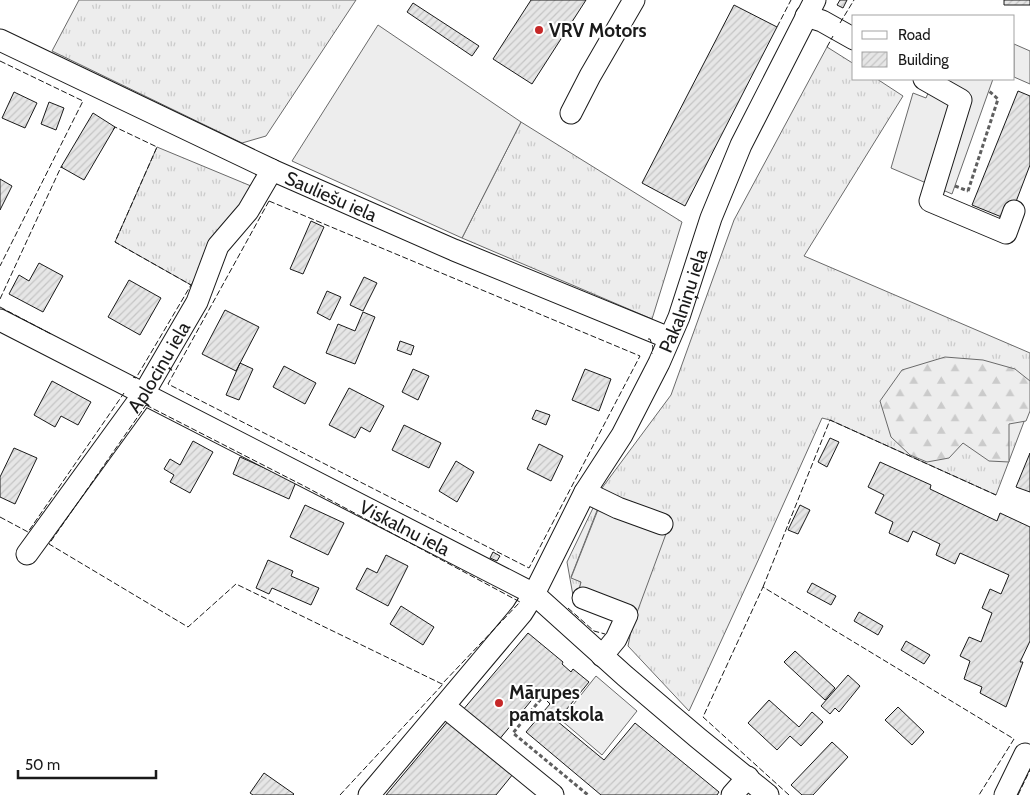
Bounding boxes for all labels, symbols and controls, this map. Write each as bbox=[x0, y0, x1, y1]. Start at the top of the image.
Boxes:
legend bbox=[852, 15, 1015, 80]
place label: VRV Motors bbox=[549, 19, 647, 42]
marker: VRV Motors bbox=[533, 24, 545, 36]
text: Road bbox=[898, 26, 931, 44]
text: Building bbox=[898, 51, 949, 69]
street label: Sauliešu iela bbox=[282, 166, 381, 226]
street label: Pakalniņu iela bbox=[653, 246, 712, 356]
street label: Aplociņu iela bbox=[122, 317, 195, 417]
street label: Viskalnu iela bbox=[356, 495, 454, 560]
place label: Mārupes pamatskola bbox=[509, 681, 604, 726]
marker: Mārupes pamatskola bbox=[493, 697, 505, 709]
scale bar bbox=[18, 748, 155, 780]
text: 50 m bbox=[25, 756, 60, 774]

